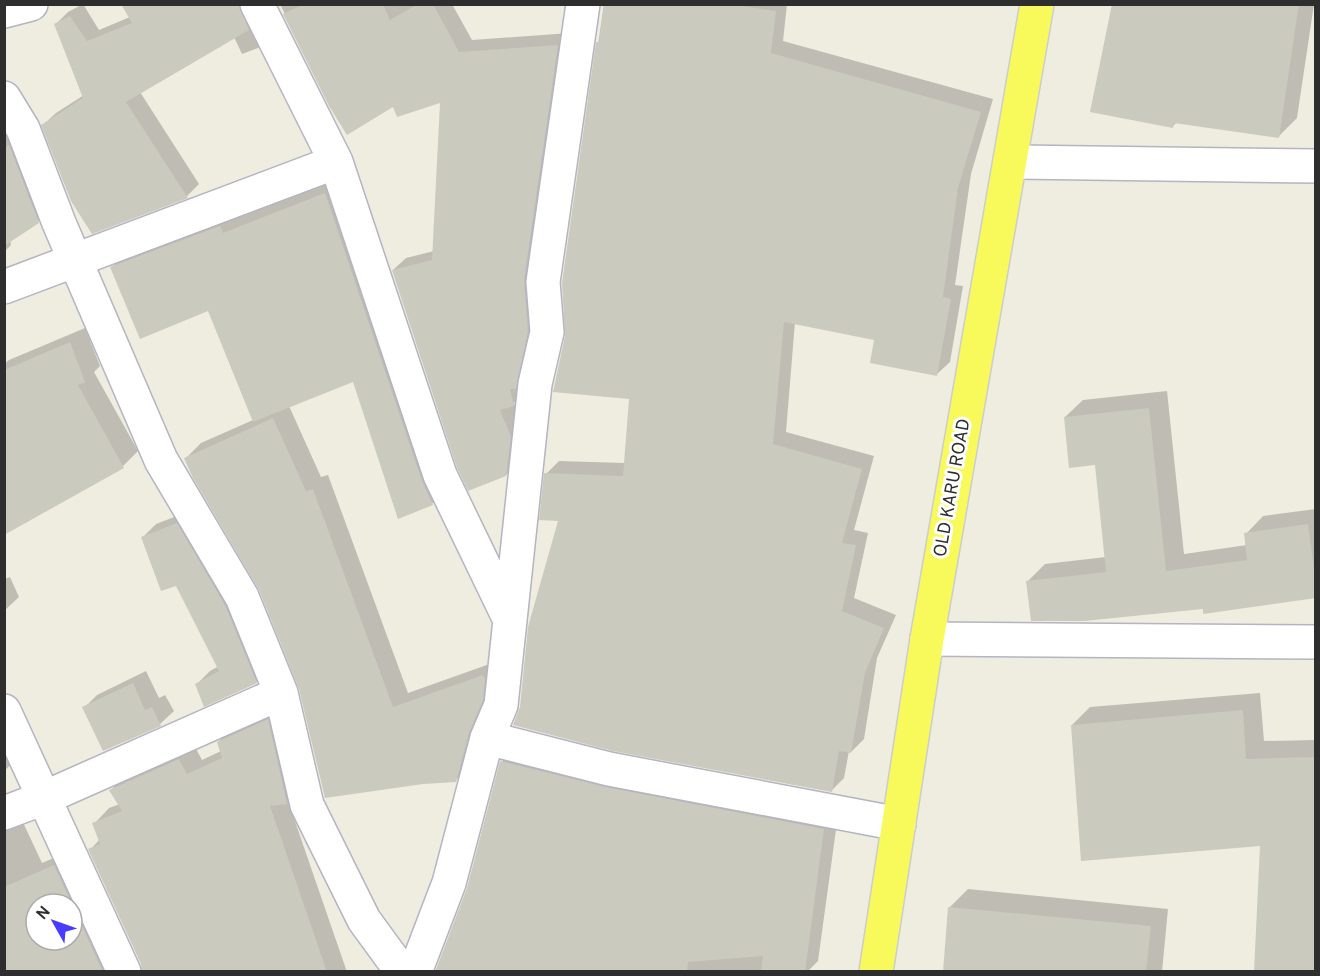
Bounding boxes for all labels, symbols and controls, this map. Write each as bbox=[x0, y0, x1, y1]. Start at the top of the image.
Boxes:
street label: OLD KARU ROAD bbox=[930, 417, 976, 559]
north arrow bbox=[24, 892, 84, 952]
text: N bbox=[33, 903, 55, 924]

